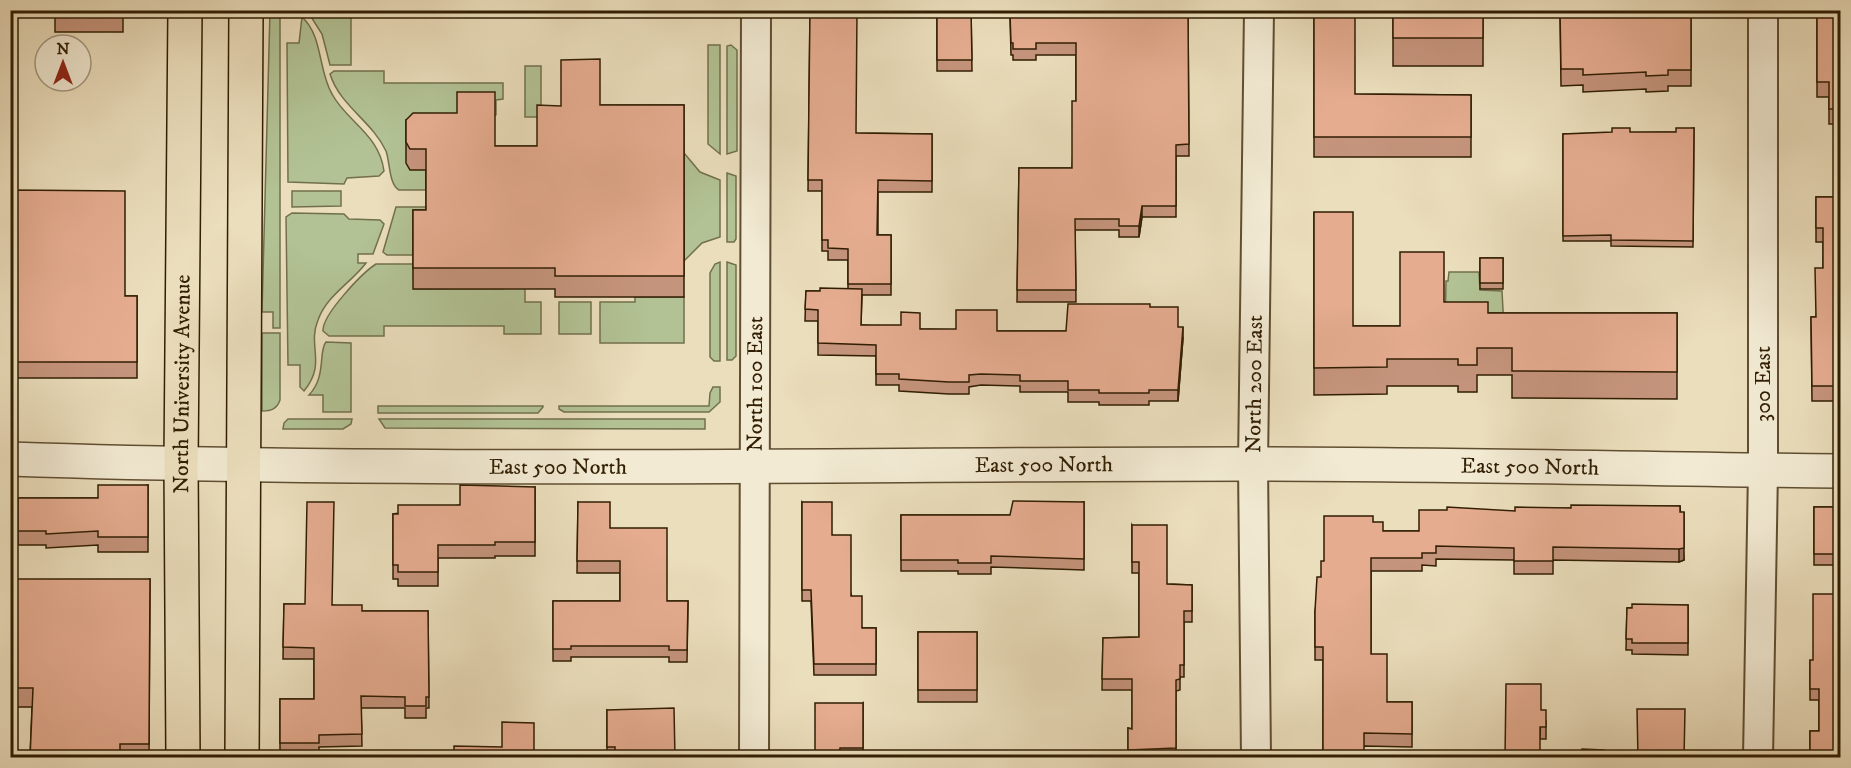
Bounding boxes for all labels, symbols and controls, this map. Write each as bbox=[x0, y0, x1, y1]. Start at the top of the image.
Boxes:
north arrow bbox=[33, 33, 93, 93]
text: N bbox=[56, 39, 70, 59]
street label: North University Avenue bbox=[167, 274, 196, 494]
street label: North 200 East bbox=[1240, 315, 1268, 453]
street label: North 100 East bbox=[741, 316, 769, 452]
street label: 300 East bbox=[1750, 346, 1777, 422]
street label: East 500 North bbox=[975, 451, 1114, 478]
street label: East 500 North bbox=[1461, 452, 1600, 481]
street label: East 500 North bbox=[489, 453, 628, 480]

